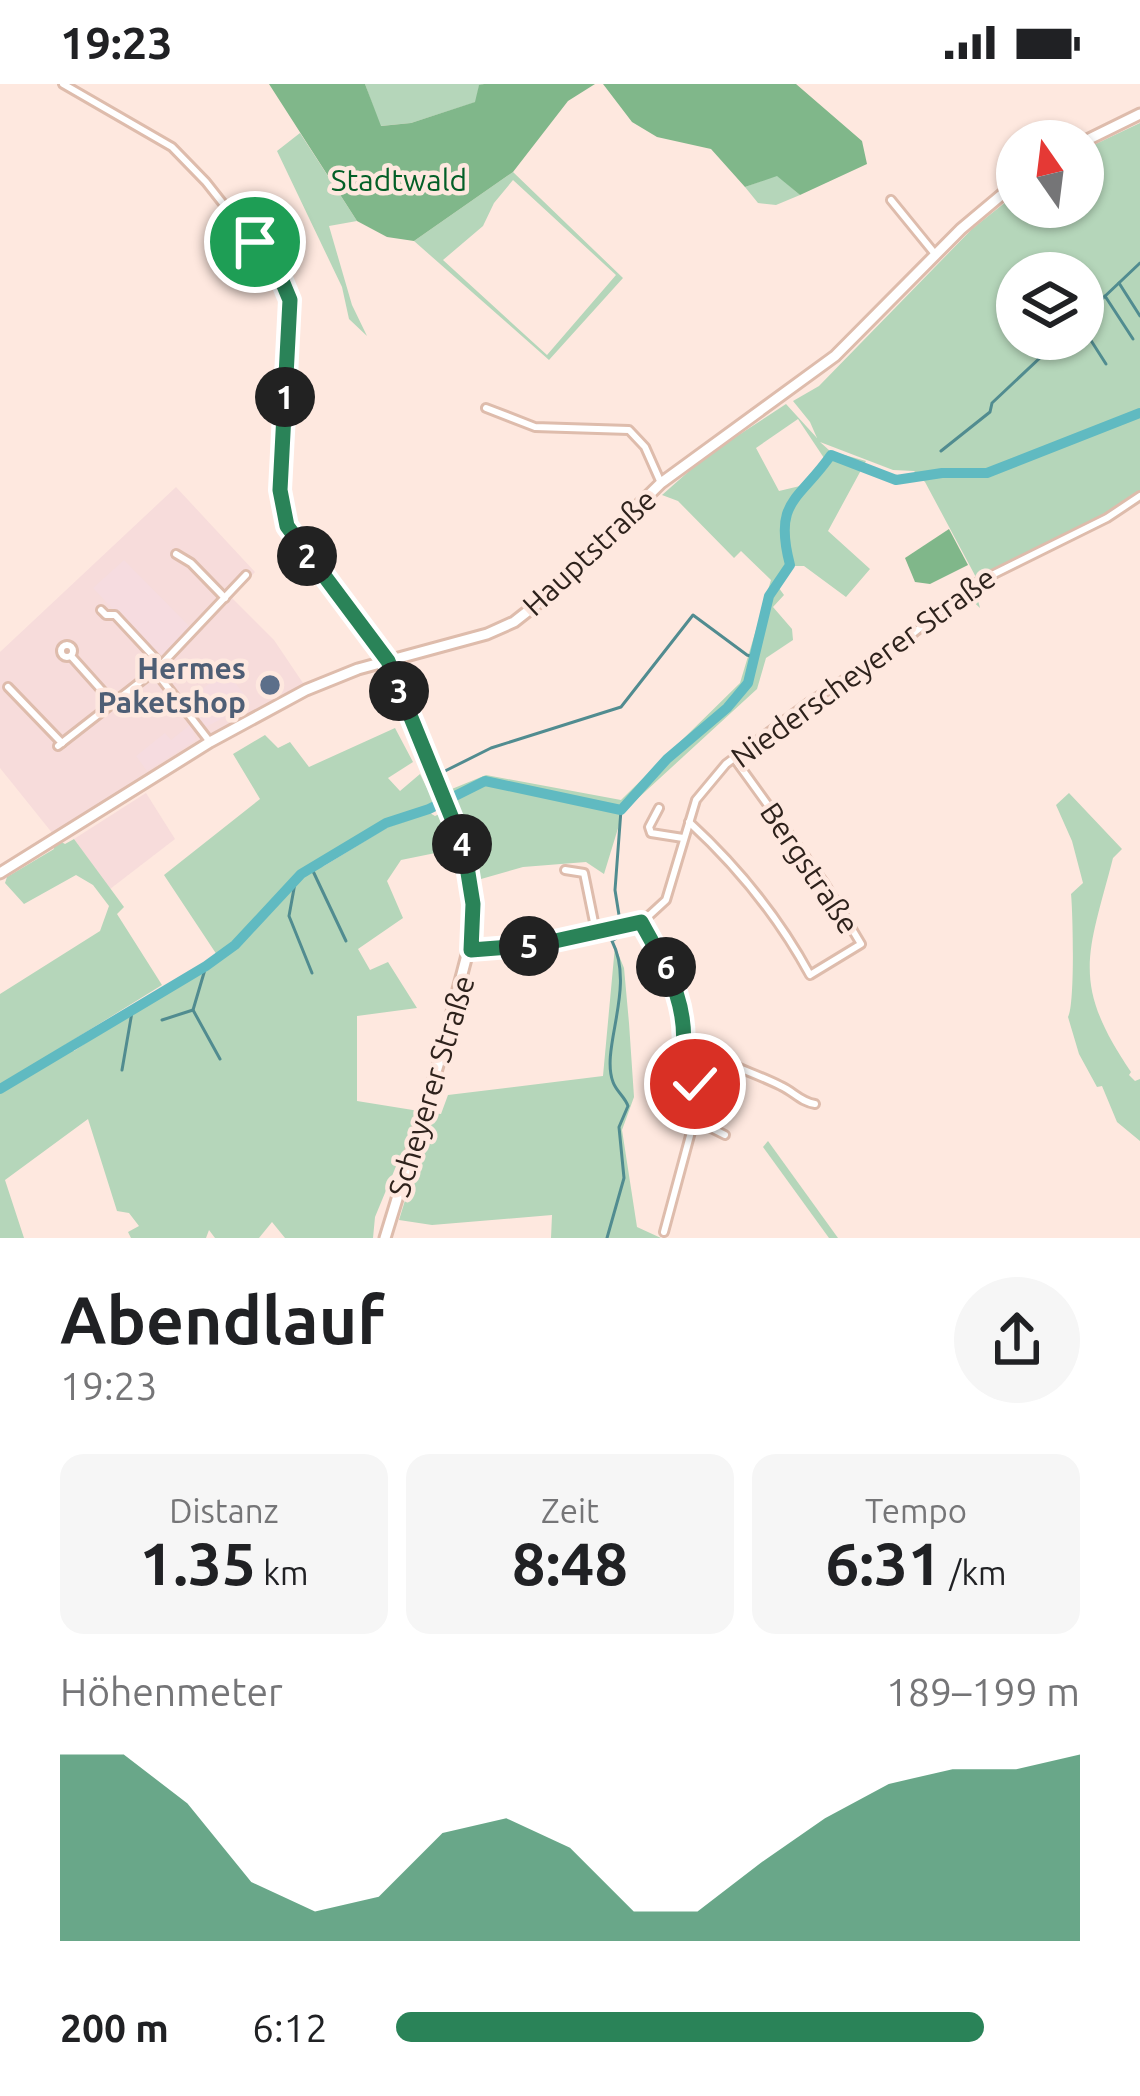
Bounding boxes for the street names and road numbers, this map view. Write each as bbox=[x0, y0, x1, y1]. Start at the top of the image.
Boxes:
street label: Hauptstraße bbox=[516, 482, 662, 622]
street label: Niederscheyerer Straße bbox=[725, 560, 1001, 774]
street label: Bergstraße bbox=[754, 796, 866, 940]
street label: Scheyerer Straße bbox=[381, 971, 481, 1201]

